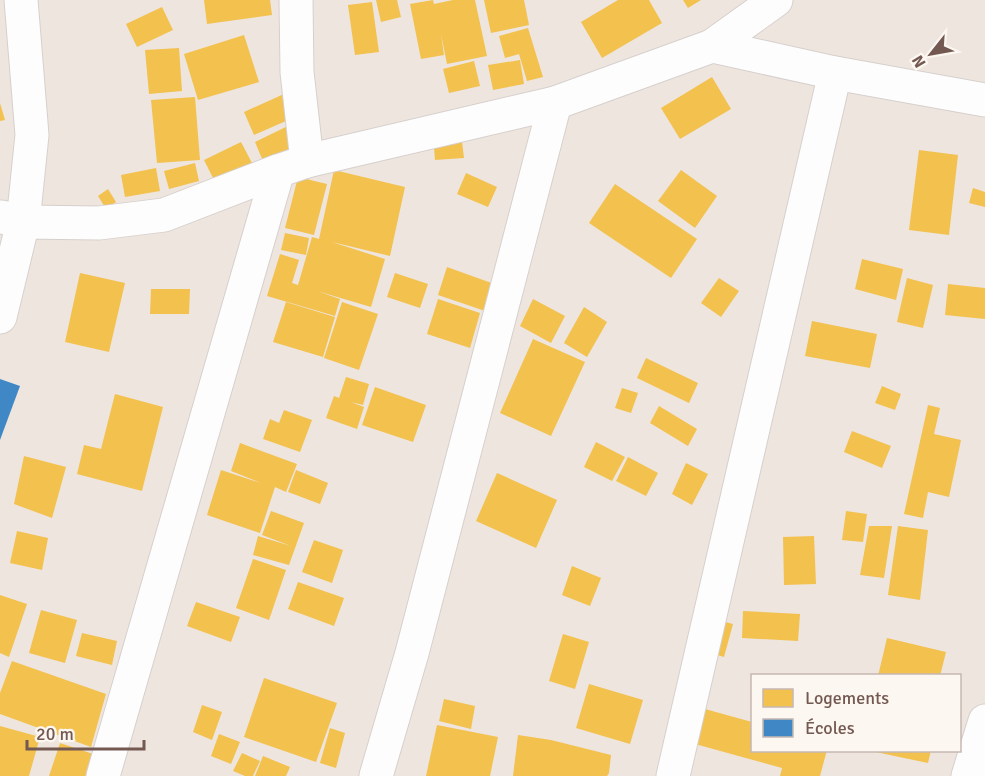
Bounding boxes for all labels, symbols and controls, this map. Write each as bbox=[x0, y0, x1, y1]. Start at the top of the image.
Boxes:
north arrow bbox=[901, 24, 961, 84]
text: N bbox=[908, 51, 930, 71]
legend bbox=[751, 674, 961, 752]
text: Logements bbox=[805, 687, 889, 709]
scale bar bbox=[27, 713, 144, 751]
text: Écoles bbox=[805, 717, 855, 739]
text: 20 m bbox=[36, 723, 74, 745]

